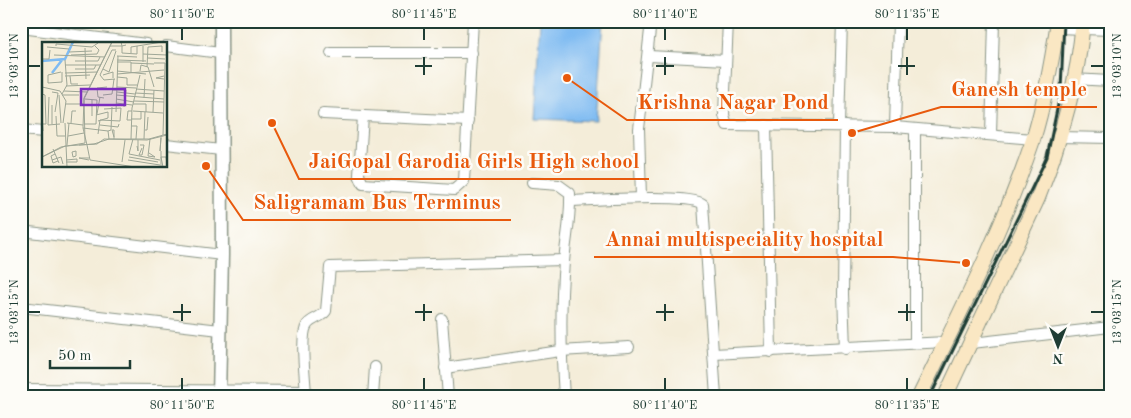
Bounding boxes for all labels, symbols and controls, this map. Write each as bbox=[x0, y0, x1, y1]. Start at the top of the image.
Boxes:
text: 80°11'50"E bbox=[150, 8, 214, 21]
text: 80°11'45"E bbox=[392, 8, 456, 21]
text: 80°11'35"E bbox=[875, 8, 939, 21]
text: 80°11'40"E bbox=[633, 9, 697, 21]
text: 13°03'10"N bbox=[9, 33, 21, 99]
text: 13°03'10"N bbox=[1112, 33, 1124, 99]
inset map bbox=[42, 42, 168, 168]
callout: Ganesh temple bbox=[941, 71, 1097, 107]
text: Ganesh temple bbox=[951, 80, 1087, 101]
callout: Krishna Nagar Pond bbox=[627, 84, 838, 120]
text: Krishna Nagar Pond bbox=[637, 93, 829, 114]
callout: JaiGopal Garodia Girls High school bbox=[299, 143, 649, 179]
text: JaiGopal Garodia Girls High school bbox=[309, 152, 639, 173]
callout: Saligramam Bus Terminus bbox=[243, 184, 511, 220]
text: Saligramam Bus Terminus bbox=[253, 193, 501, 214]
callout: Annai multispeciality hospital bbox=[594, 221, 893, 257]
text: Annai multispeciality hospital bbox=[605, 230, 883, 251]
text: 13°03'15"N bbox=[8, 279, 21, 345]
text: 13°03'15"N bbox=[1111, 279, 1124, 345]
north arrow bbox=[1034, 320, 1084, 370]
scale bar bbox=[50, 338, 130, 370]
text: 50 m bbox=[58, 349, 92, 364]
text: N bbox=[1052, 351, 1063, 365]
text: 80°11'50"E bbox=[150, 399, 214, 412]
text: 80°11'45"E bbox=[392, 399, 456, 412]
text: 80°11'35"E bbox=[875, 399, 939, 412]
text: 80°11'40"E bbox=[633, 400, 697, 412]

